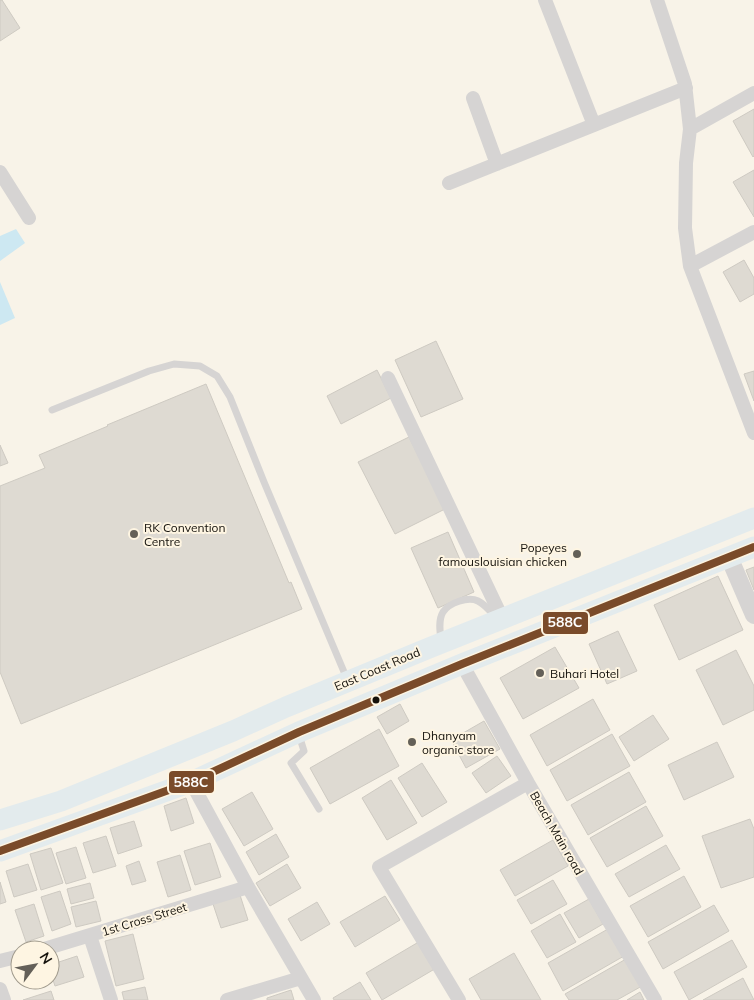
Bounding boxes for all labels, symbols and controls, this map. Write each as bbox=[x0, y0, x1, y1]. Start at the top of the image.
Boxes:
place label: RK Convention Centre bbox=[144, 520, 225, 549]
marker: RK Convention Centre bbox=[128, 528, 140, 540]
place label: Popeyes famouslouisian chicken bbox=[439, 540, 567, 569]
marker: Popeyes famouslouisian chicken bbox=[571, 548, 583, 560]
line badge: 588C bbox=[542, 611, 589, 635]
text: 588C bbox=[548, 613, 582, 631]
street label: East Coast Road bbox=[332, 644, 422, 694]
place label: Buhari Hotel bbox=[550, 666, 619, 681]
marker: Buhari Hotel bbox=[534, 667, 546, 679]
unlabelled marker bbox=[371, 695, 381, 705]
place label: Dhanyam organic store bbox=[422, 728, 494, 757]
marker: Dhanyam organic store bbox=[406, 736, 418, 748]
line badge: 588C bbox=[168, 770, 215, 794]
text: 588C bbox=[174, 773, 208, 791]
street label: Beach Main road bbox=[527, 789, 587, 877]
street label: 1st Cross Street bbox=[100, 899, 188, 939]
north arrow bbox=[10, 940, 60, 990]
text: N bbox=[36, 949, 56, 967]

